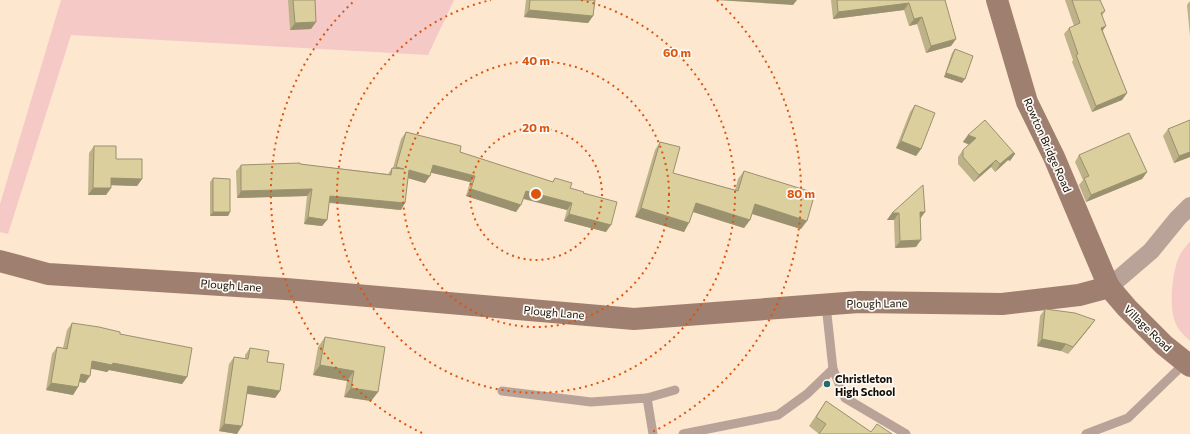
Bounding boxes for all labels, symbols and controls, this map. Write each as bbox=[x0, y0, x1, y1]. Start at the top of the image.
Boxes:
text: 60 m bbox=[663, 45, 691, 59]
text: 40 m bbox=[522, 53, 550, 67]
street label: Rowton Bridge Road bbox=[1021, 96, 1075, 194]
text: 20 m bbox=[522, 120, 550, 134]
text: 80 m bbox=[787, 186, 815, 200]
centre of rings bbox=[529, 187, 543, 201]
street label: Plough Lane bbox=[200, 276, 262, 294]
street label: Plough Lane bbox=[846, 296, 908, 310]
street label: Village Road bbox=[1121, 302, 1175, 354]
street label: Plough Lane bbox=[523, 303, 585, 321]
place label: Christleton High School bbox=[835, 372, 895, 398]
marker: Christleton High School bbox=[822, 379, 832, 389]

